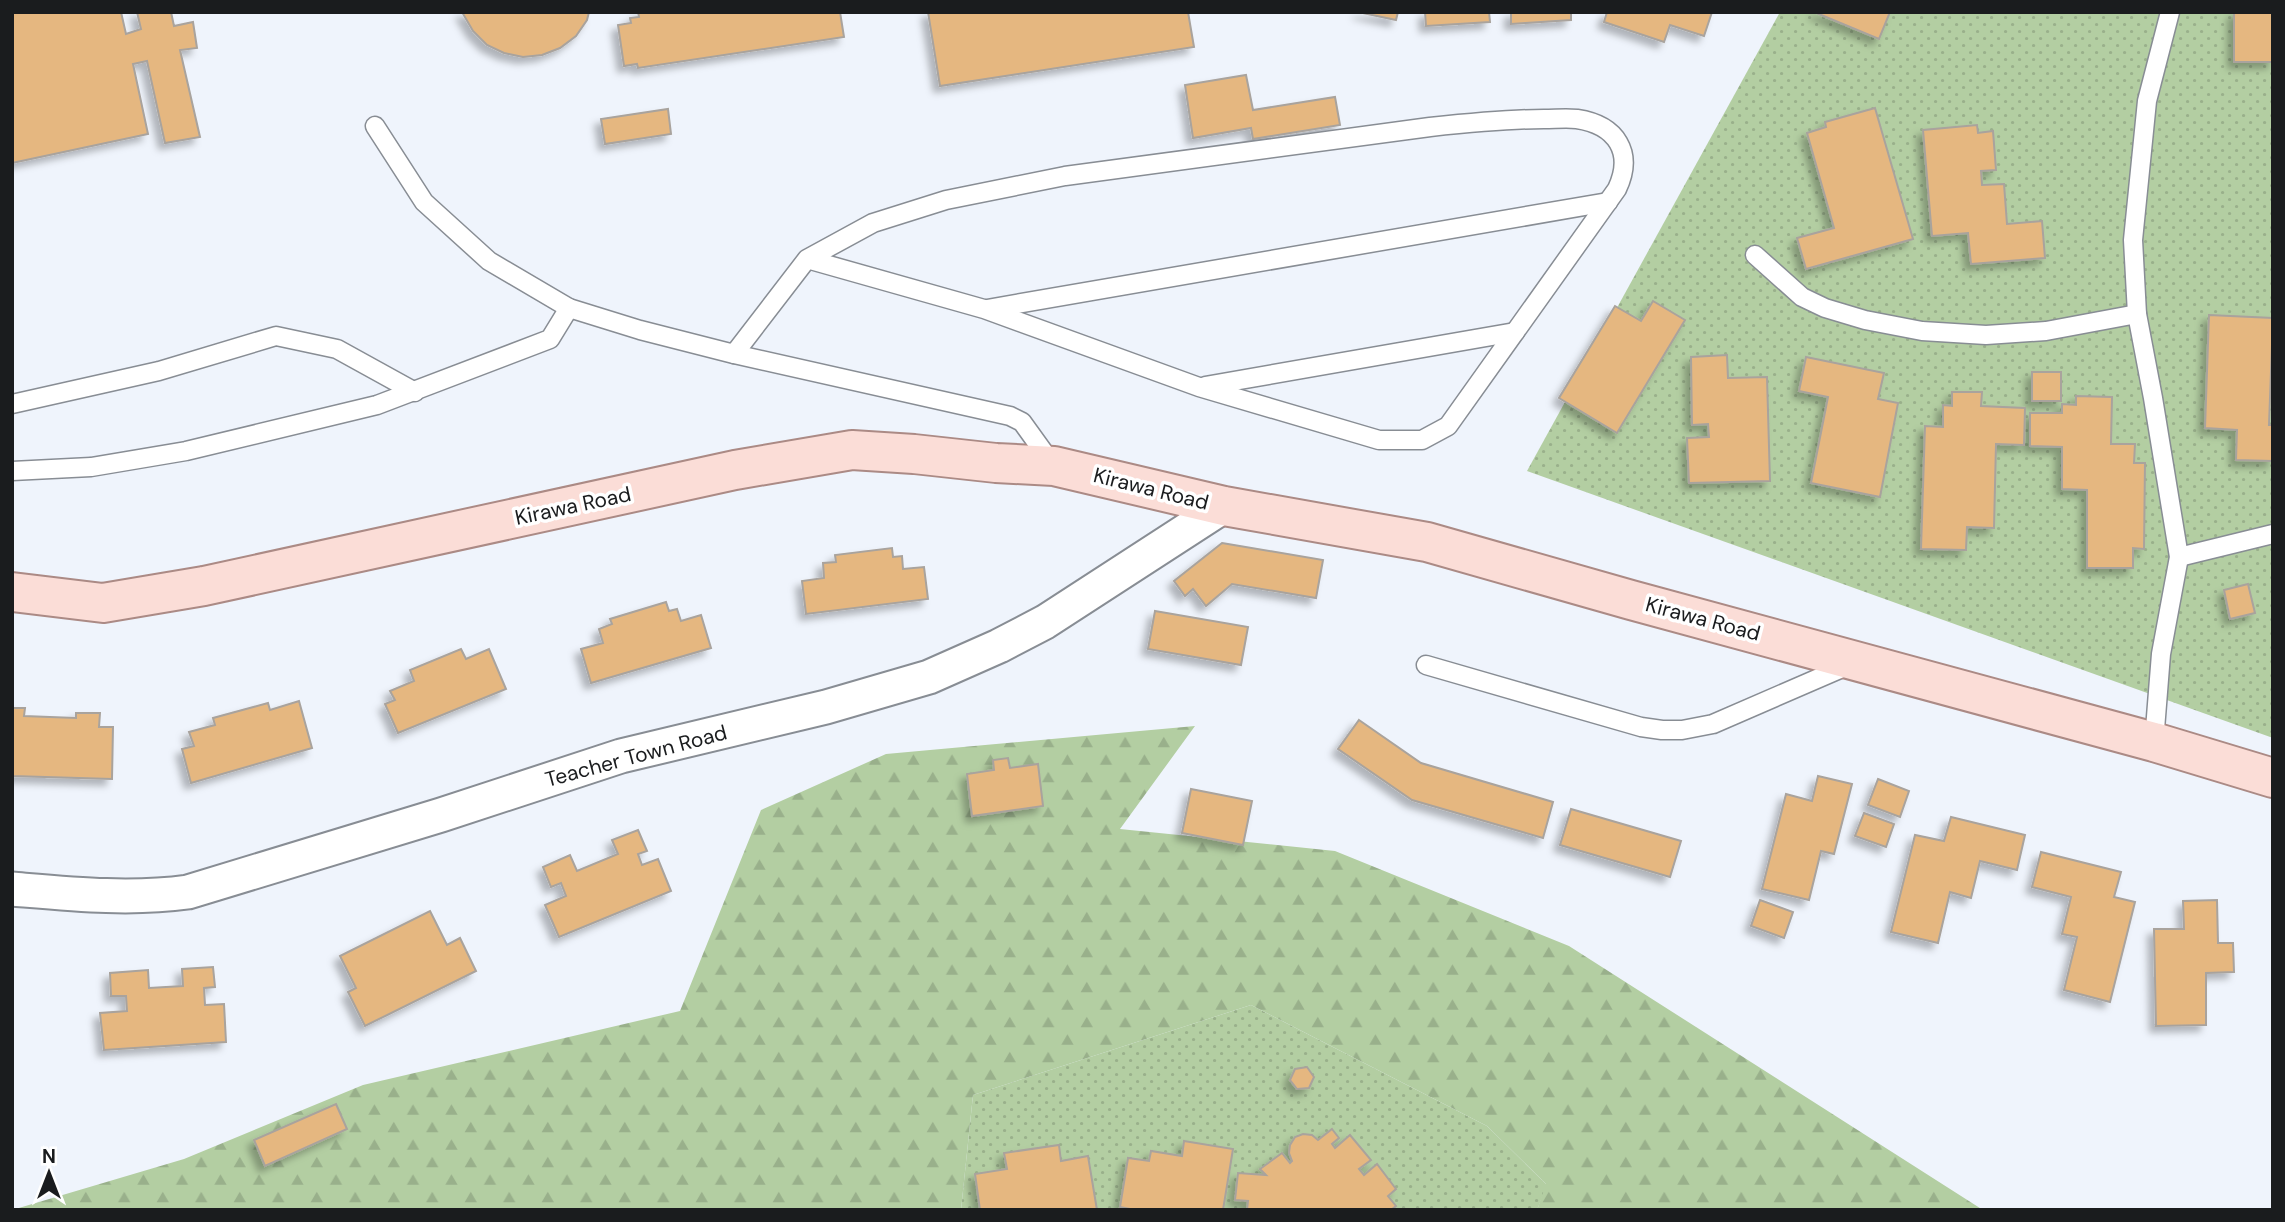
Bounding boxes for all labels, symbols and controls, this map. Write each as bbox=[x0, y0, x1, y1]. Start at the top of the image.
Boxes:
street label: Kirawa Road bbox=[1090, 461, 1212, 517]
street label: Kirawa Road bbox=[512, 480, 634, 532]
street label: Kirawa Road bbox=[1642, 590, 1764, 648]
street label: Teacher Town Road bbox=[542, 718, 730, 794]
north arrow bbox=[14, 1138, 84, 1208]
text: N bbox=[42, 1144, 56, 1169]

